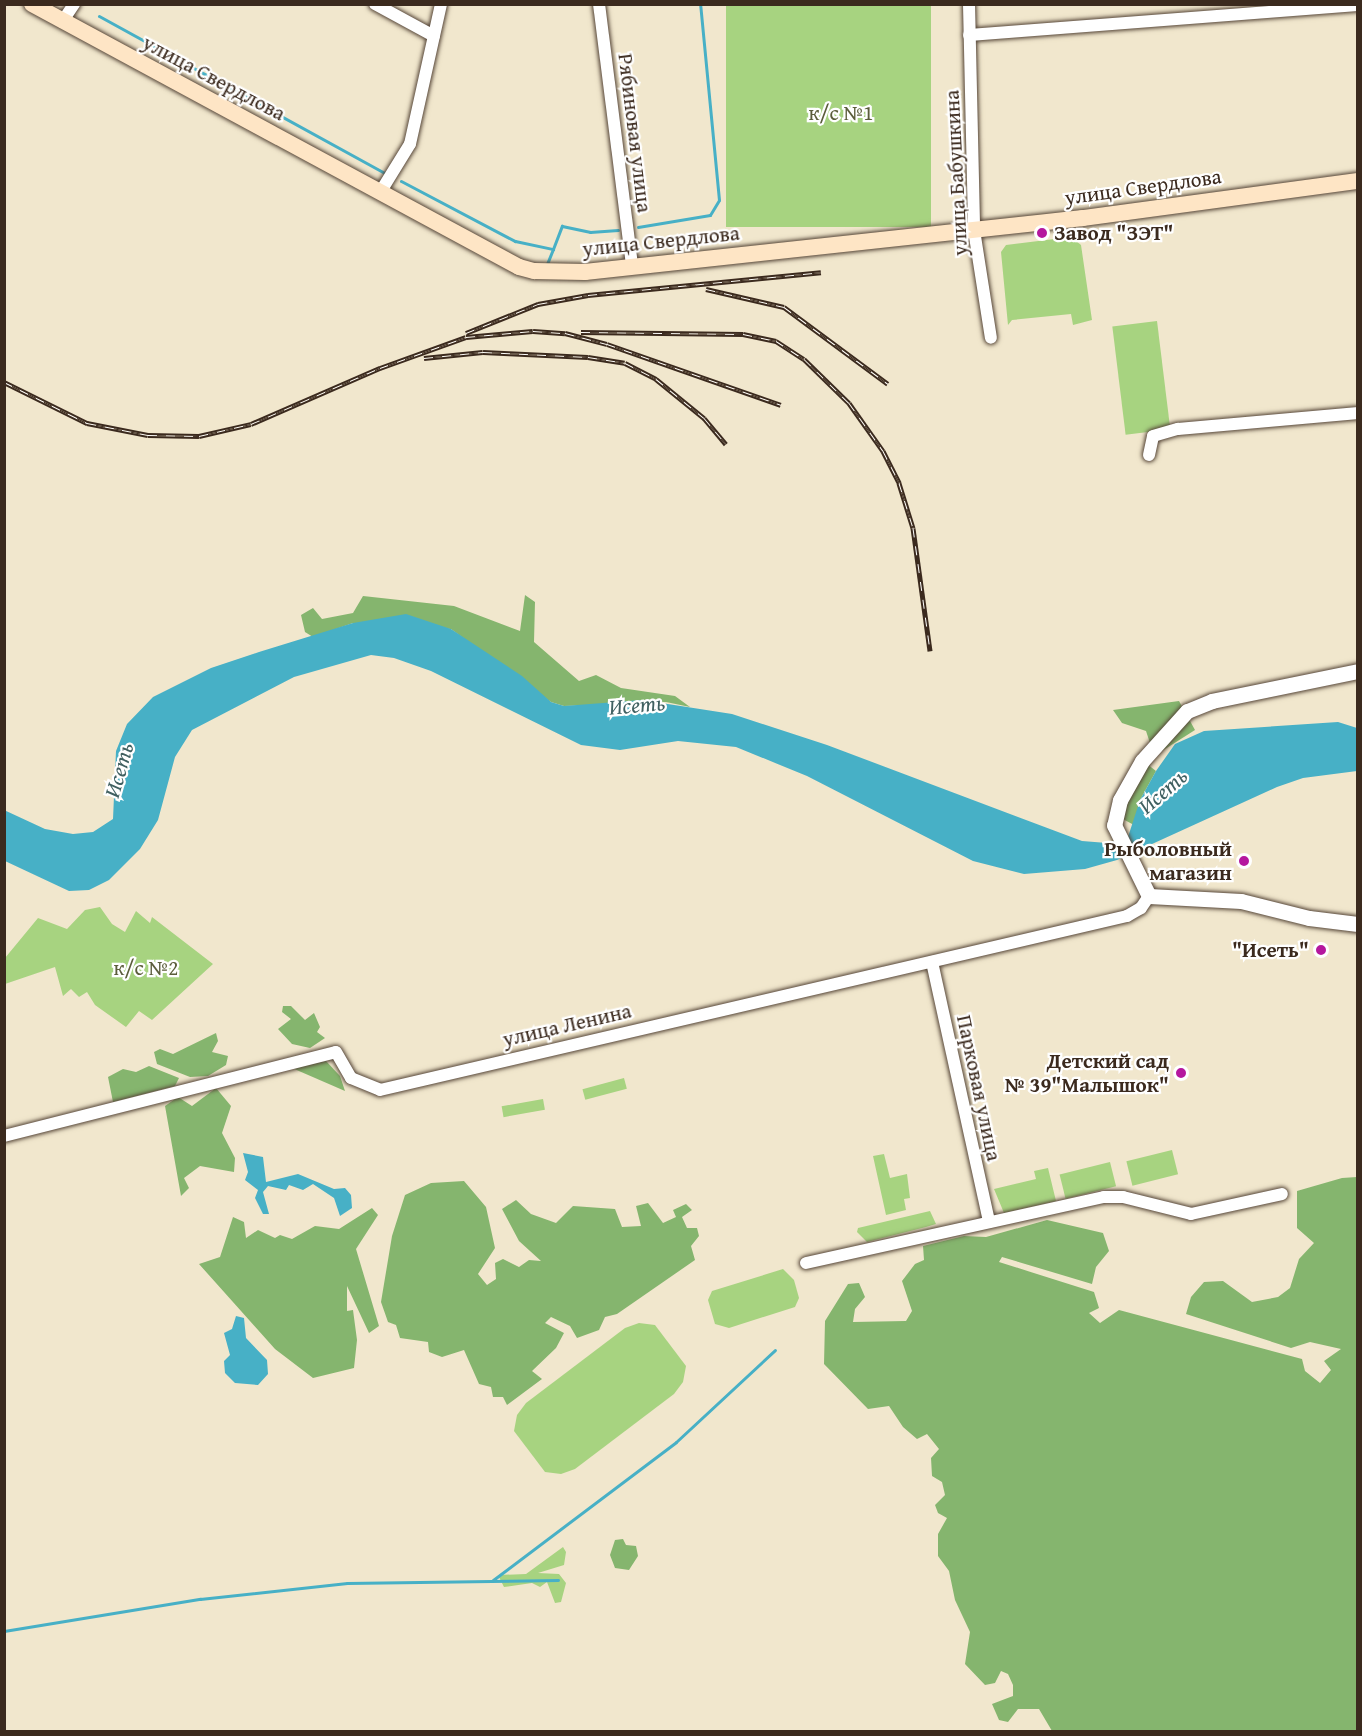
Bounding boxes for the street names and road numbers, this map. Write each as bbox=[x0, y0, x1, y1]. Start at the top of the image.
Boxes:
street label: улица Свердлова bbox=[138, 30, 290, 126]
street label: Рябиновая улица bbox=[613, 52, 657, 214]
street label: улица Бабушкина bbox=[939, 89, 973, 257]
street label: улица Свердлова bbox=[1063, 164, 1223, 210]
street label: улица Свердлова bbox=[581, 220, 741, 262]
street label: улица Ленина bbox=[500, 998, 634, 1052]
street label: Парковая улица bbox=[951, 1013, 1007, 1163]

